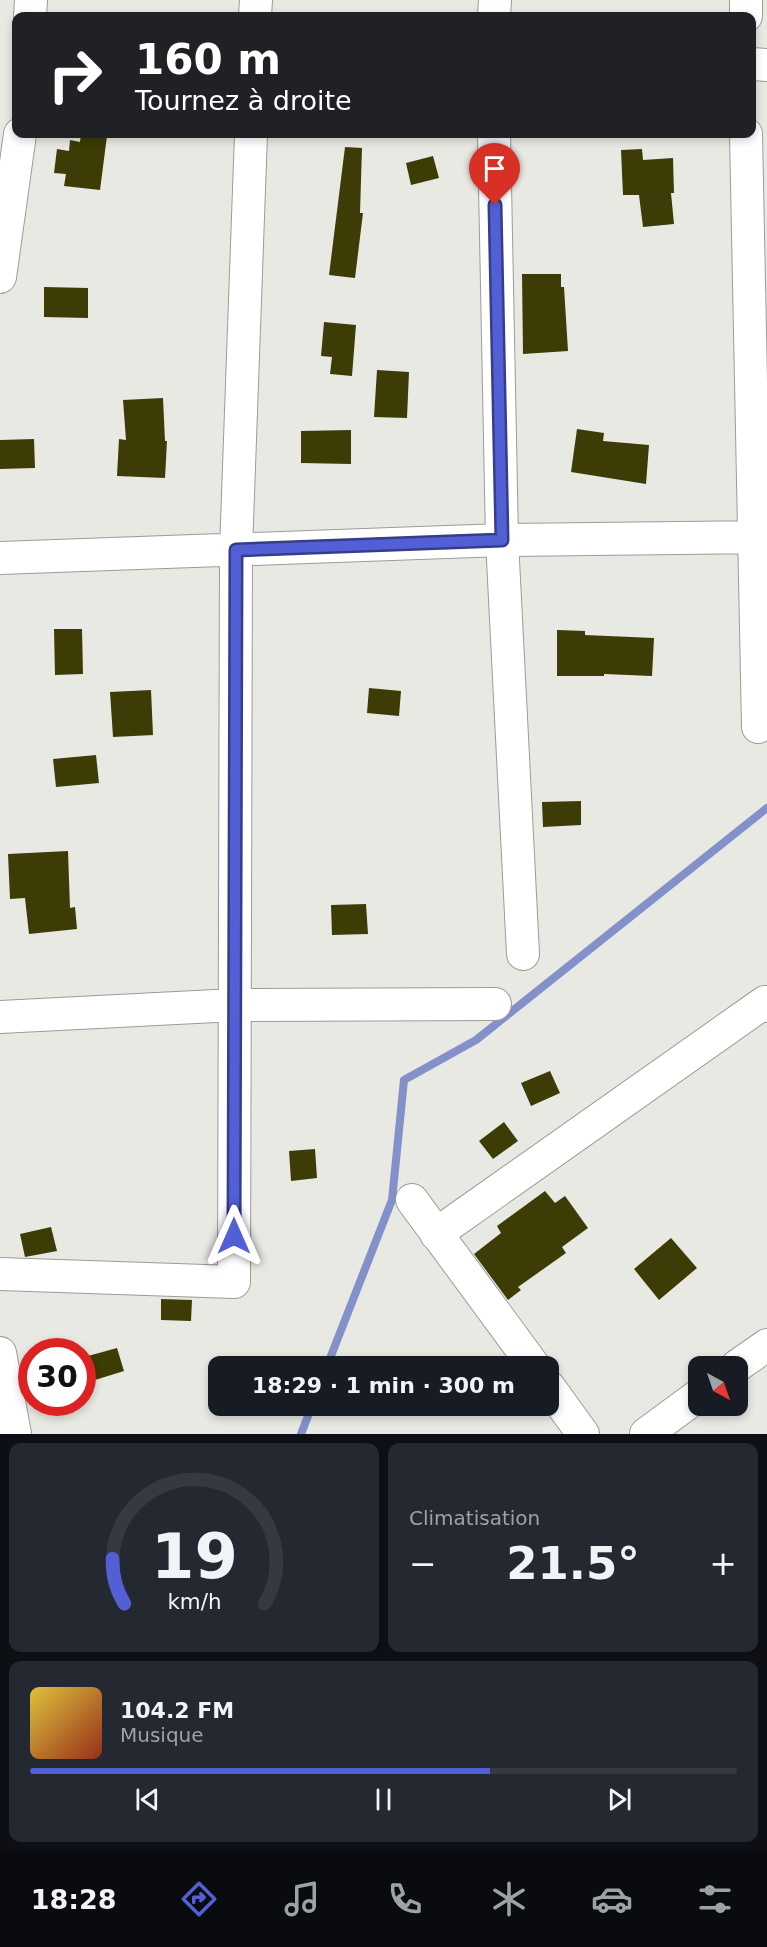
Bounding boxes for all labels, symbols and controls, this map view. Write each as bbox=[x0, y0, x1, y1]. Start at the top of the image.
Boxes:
text: 160 m bbox=[135, 35, 281, 84]
icon: right bbox=[36, 36, 114, 114]
text: Tournez à droite bbox=[135, 85, 352, 116]
pin bbox=[469, 143, 520, 205]
icon: arrive bbox=[478, 152, 511, 185]
position arrow bbox=[202, 1204, 266, 1268]
speed limit sign: 30 bbox=[18, 1338, 96, 1416]
north arrow bbox=[688, 1356, 748, 1416]
map controls bbox=[688, 1356, 748, 1416]
text: 18:29 · 1 min · 300 m bbox=[252, 1373, 515, 1398]
text: Climatisation bbox=[409, 1506, 540, 1530]
text: 19 bbox=[151, 1520, 237, 1593]
text: 21.5° bbox=[506, 1537, 640, 1590]
text: − bbox=[409, 1544, 437, 1583]
text: + bbox=[709, 1544, 737, 1583]
text: km/h bbox=[167, 1590, 221, 1615]
text: 104.2 FM bbox=[120, 1698, 234, 1723]
text: Musique bbox=[120, 1723, 204, 1747]
icon: previous bbox=[131, 1783, 164, 1816]
icon: pause bbox=[367, 1783, 400, 1816]
icon: next bbox=[603, 1783, 636, 1816]
icon: directions bbox=[178, 1878, 220, 1920]
icon: music bbox=[281, 1878, 323, 1920]
icon: phone bbox=[384, 1878, 426, 1920]
icon: climate bbox=[488, 1878, 530, 1920]
icon: car bbox=[591, 1878, 633, 1920]
icon: filters bbox=[694, 1878, 736, 1920]
text: 18:28 bbox=[31, 1884, 117, 1915]

